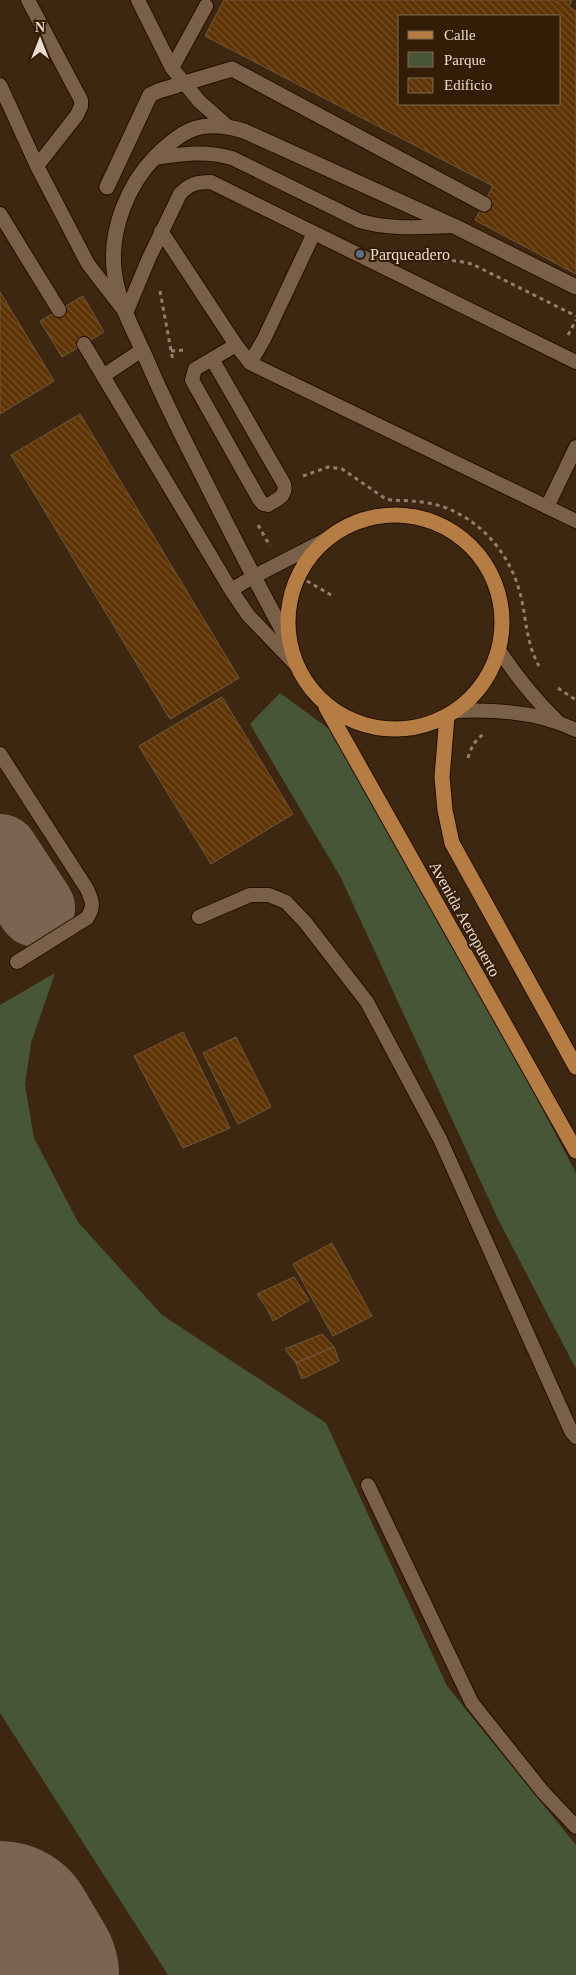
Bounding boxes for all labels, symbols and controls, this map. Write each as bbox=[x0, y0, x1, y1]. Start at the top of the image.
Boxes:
north arrow bbox=[15, 15, 65, 65]
legend bbox=[398, 15, 561, 105]
text: N bbox=[35, 20, 45, 35]
text: Calle bbox=[444, 27, 476, 43]
text: Parque bbox=[444, 52, 486, 68]
text: Edificio bbox=[444, 77, 492, 93]
place label: Parqueadero bbox=[370, 246, 450, 264]
marker: Parqueadero bbox=[354, 248, 366, 260]
street label: Avenida Aeropuerto bbox=[425, 858, 504, 980]

